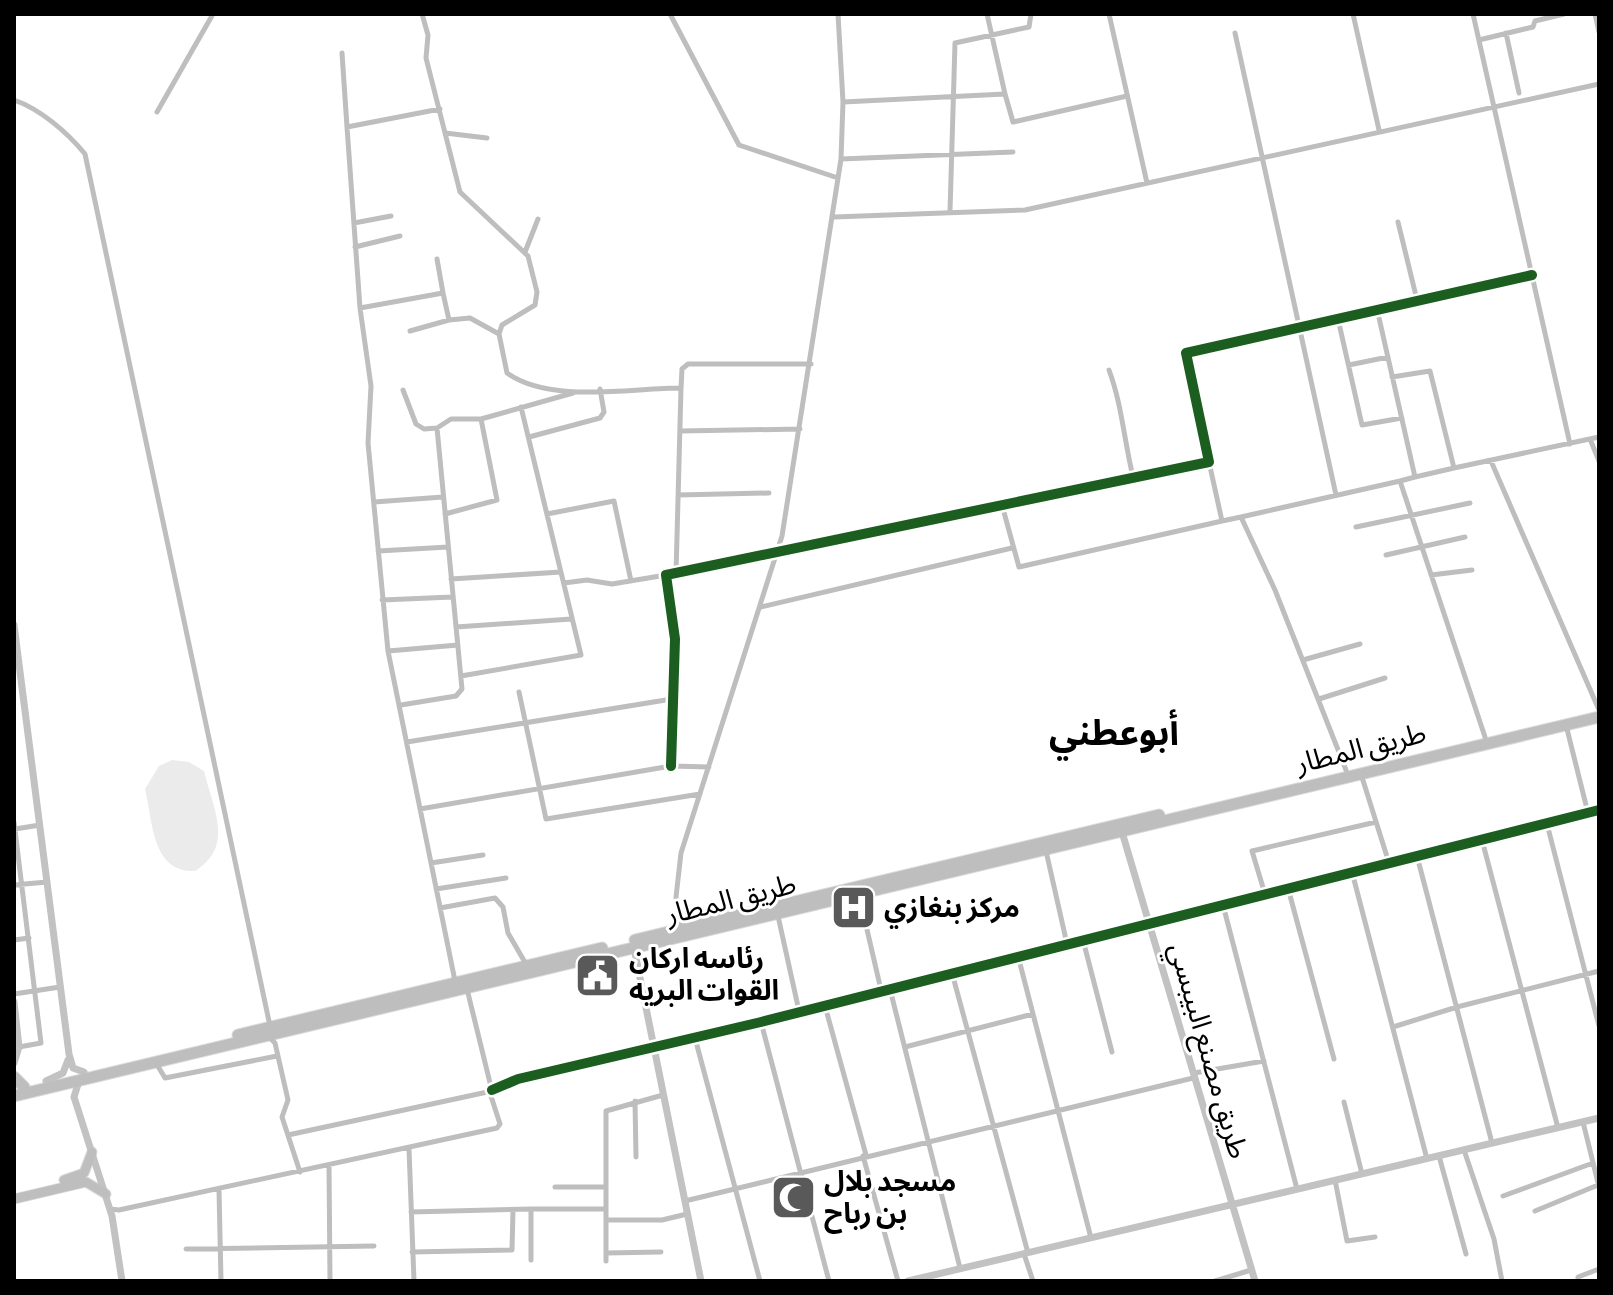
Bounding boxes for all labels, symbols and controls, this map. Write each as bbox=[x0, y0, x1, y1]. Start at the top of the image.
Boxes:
district label: أبوعطني bbox=[1049, 709, 1179, 761]
street label: طريق المطار bbox=[1291, 717, 1430, 781]
street label: طريق المطار bbox=[661, 868, 800, 932]
hospital icon: مركز بنغازي bbox=[829, 884, 877, 932]
place label: مركز بنغازي bbox=[884, 892, 1020, 929]
street label: طريق مصنع البيبسي bbox=[1158, 939, 1255, 1164]
place label: رئاسه اركان القوات البريه bbox=[629, 943, 779, 1008]
public building icon: رئاسه اركان القوات البريه bbox=[574, 951, 622, 999]
place label: مسجد بلال بن رباح bbox=[824, 1166, 956, 1234]
mosque icon: مسجد بلال بن رباح bbox=[769, 1174, 817, 1222]

